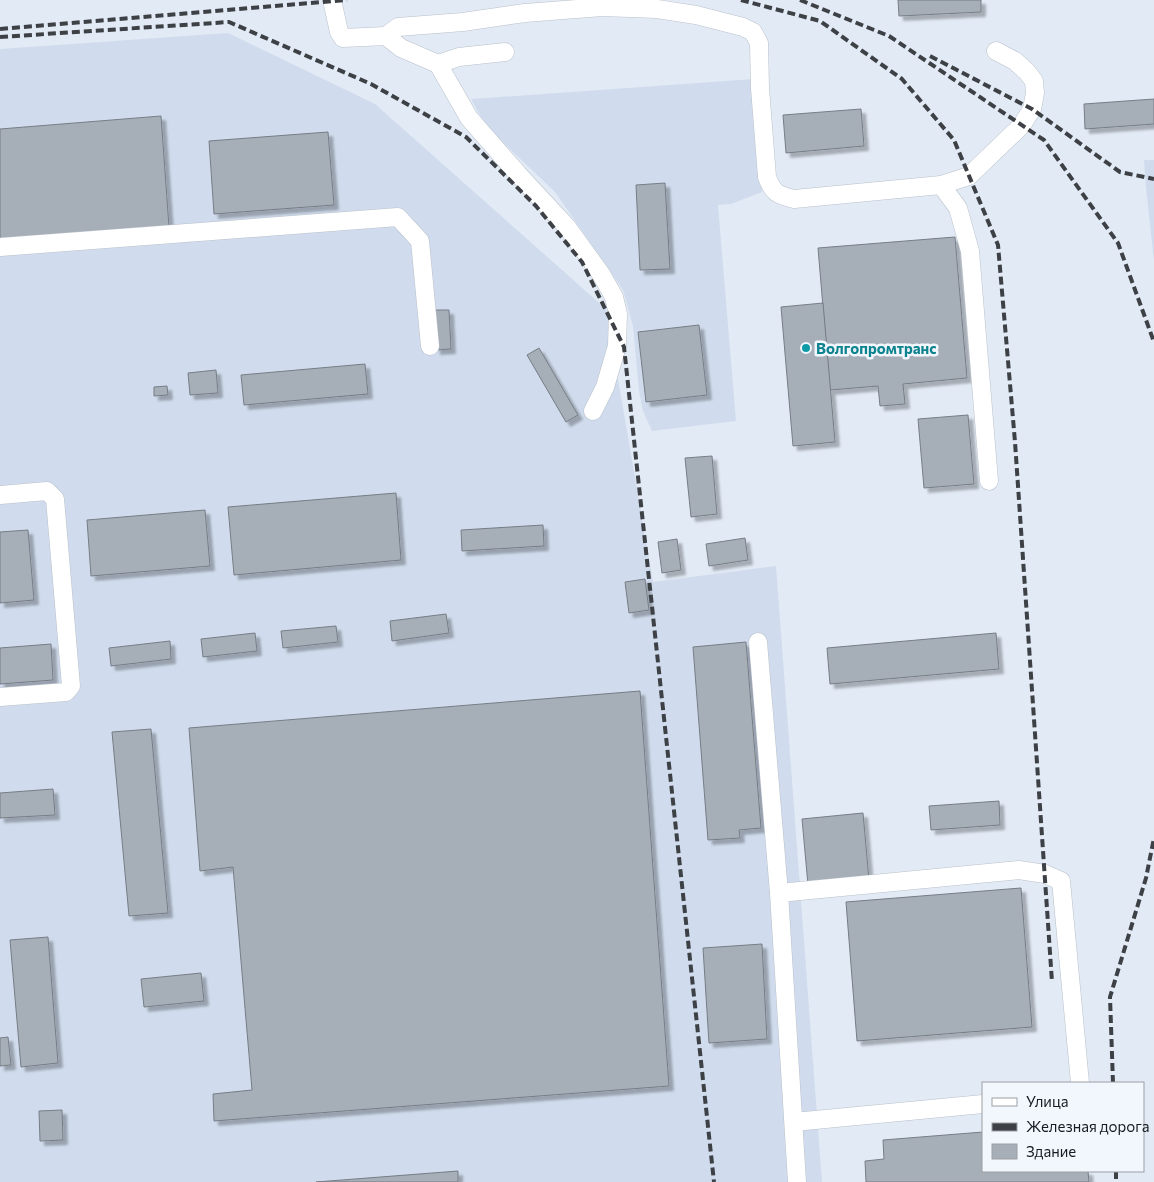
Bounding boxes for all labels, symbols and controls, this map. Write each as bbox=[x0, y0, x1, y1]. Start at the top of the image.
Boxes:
place label: Волгопромтранс bbox=[816, 339, 937, 357]
marker: Волгопромтранс bbox=[800, 342, 812, 354]
legend bbox=[982, 1082, 1144, 1172]
text: Улица bbox=[1026, 1092, 1068, 1110]
text: Железная дорога bbox=[1026, 1117, 1150, 1135]
text: Здание bbox=[1026, 1142, 1076, 1160]

